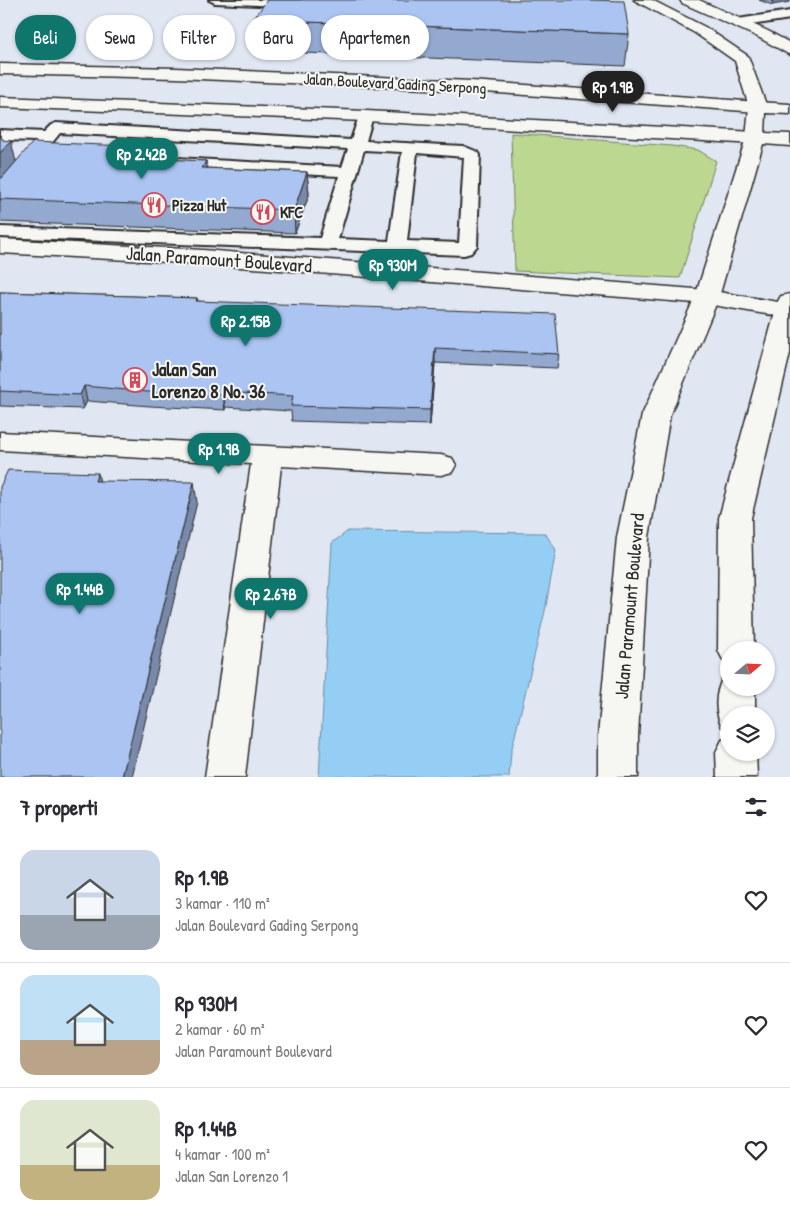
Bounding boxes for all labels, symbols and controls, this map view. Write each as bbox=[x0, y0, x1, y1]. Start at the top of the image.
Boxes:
chip: Beli bbox=[15, 15, 76, 60]
chip: Sewa bbox=[86, 15, 153, 60]
chip: Filter bbox=[163, 15, 235, 60]
chip: Baru bbox=[245, 15, 311, 60]
chip: Apartemen bbox=[321, 15, 429, 60]
street label: Jalan Boulevard Gading Serpong bbox=[303, 67, 487, 99]
pin: Rp 1.9B bbox=[567, 70, 659, 113]
text: Rp 1.9B bbox=[592, 76, 634, 98]
pin: Rp 2.42B bbox=[90, 138, 194, 180]
text: Rp 2.42B bbox=[117, 143, 167, 165]
restaurant icon: Pizza Hut bbox=[141, 192, 167, 218]
place label: Pizza Hut bbox=[172, 194, 227, 216]
restaurant icon: KFC bbox=[250, 199, 276, 225]
place label: KFC bbox=[280, 201, 303, 223]
street label: Jalan Paramount Boulevard bbox=[125, 240, 313, 279]
pin: Rp 930M bbox=[347, 248, 439, 291]
text: Rp 930M bbox=[369, 254, 417, 276]
pin: Rp 2.15B bbox=[194, 304, 298, 347]
text: Rp 2.15B bbox=[221, 310, 271, 332]
place label: Jalan San Lorenzo 8 No. 36 bbox=[152, 356, 266, 404]
building icon: Jalan San Lorenzo 8 No. 36 bbox=[122, 367, 148, 393]
pin: Rp 1.9B bbox=[173, 432, 265, 475]
text: Rp 1.9B bbox=[198, 438, 240, 460]
street label: Jalan Paramount Boulevard bbox=[608, 512, 650, 700]
pin: Rp 1.44B bbox=[28, 572, 132, 615]
text: Rp 1.44B bbox=[56, 578, 104, 600]
pin: Rp 2.67B bbox=[219, 578, 323, 620]
text: Rp 2.67B bbox=[245, 583, 297, 605]
north arrow bbox=[720, 641, 775, 696]
map controls bbox=[720, 641, 775, 761]
button: layers bbox=[720, 706, 775, 761]
text: 7 properti bbox=[20, 793, 98, 822]
icon: filters bbox=[742, 793, 770, 821]
text: Rp 1.9B bbox=[175, 863, 229, 892]
icon: home bbox=[60, 870, 120, 930]
icon: heart bbox=[742, 886, 770, 914]
text: 3 kamar · 110 m² bbox=[175, 892, 270, 914]
text: Jalan Boulevard Gading Serpong bbox=[175, 914, 358, 936]
text: Rp 930M bbox=[175, 989, 237, 1018]
icon: home bbox=[60, 995, 120, 1055]
icon: heart bbox=[742, 1011, 770, 1039]
text: 2 kamar · 60 m² bbox=[175, 1018, 265, 1040]
text: Jalan Paramount Boulevard bbox=[175, 1040, 332, 1062]
text: Rp 1.44B bbox=[175, 1114, 237, 1143]
icon: home bbox=[60, 1120, 120, 1180]
icon: heart bbox=[742, 1136, 770, 1164]
text: 4 kamar · 100 m² bbox=[175, 1143, 270, 1165]
text: Jalan San Lorenzo 1 bbox=[175, 1165, 288, 1187]

